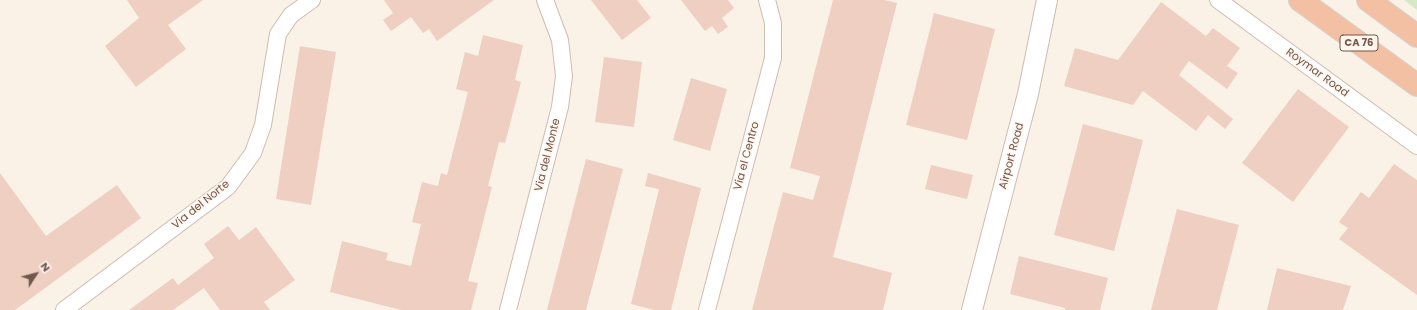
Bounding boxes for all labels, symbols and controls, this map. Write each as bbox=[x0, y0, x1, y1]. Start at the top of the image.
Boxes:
road number: CA 76 bbox=[1340, 35, 1378, 51]
street label: Roymar Road bbox=[1283, 46, 1351, 100]
street label: Via del Monte bbox=[533, 117, 563, 193]
street label: Via el Centro bbox=[732, 120, 762, 192]
street label: Airport Road bbox=[997, 121, 1027, 191]
street label: Via del Norte bbox=[170, 178, 232, 232]
north arrow bbox=[16, 254, 56, 294]
text: N bbox=[37, 259, 55, 275]

